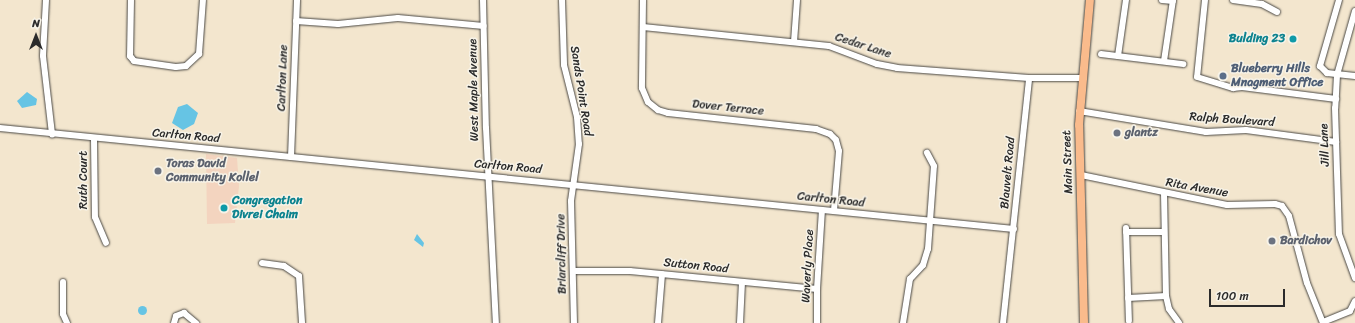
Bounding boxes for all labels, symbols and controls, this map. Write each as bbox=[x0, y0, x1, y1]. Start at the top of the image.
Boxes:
text: N bbox=[32, 14, 40, 33]
north arrow bbox=[16, 16, 56, 56]
street label: Cedar Lane bbox=[833, 30, 893, 62]
place label: Bulding 23 bbox=[1229, 32, 1285, 46]
marker: Bulding 23 bbox=[1288, 34, 1298, 44]
street label: West Maple Avenue bbox=[466, 39, 482, 141]
street label: Carlton Lane bbox=[275, 44, 291, 112]
street label: Sands Point Road bbox=[567, 45, 595, 137]
place label: Blueberry Hills Mnagment Office bbox=[1231, 62, 1323, 90]
marker: Blueberry Hills Mnagment Office bbox=[1218, 71, 1228, 81]
street label: Dover Terrace bbox=[691, 97, 765, 119]
street label: Ralph Boulevard bbox=[1189, 110, 1275, 130]
street label: Jill Lane bbox=[1317, 123, 1333, 167]
street label: Carlton Road bbox=[151, 126, 221, 146]
place label: glantz bbox=[1125, 126, 1158, 140]
marker: glantz bbox=[1112, 128, 1122, 138]
street label: Main Street bbox=[1060, 130, 1076, 194]
street label: Blauvelt Road bbox=[998, 136, 1018, 210]
street label: Ruth Court bbox=[77, 151, 91, 209]
place label: Toras David Community Kollel bbox=[166, 157, 259, 185]
street label: Carlton Road bbox=[473, 157, 543, 177]
marker: Toras David Community Kollel bbox=[153, 166, 163, 176]
street label: Rita Avenue bbox=[1165, 175, 1229, 201]
street label: Carlton Road bbox=[796, 189, 866, 211]
place label: Congregation Divrei Chaim bbox=[232, 194, 302, 222]
marker: Congregation Divrei Chaim bbox=[219, 203, 229, 213]
street label: Briarcliff Drive bbox=[554, 214, 570, 294]
street label: Waverly Place bbox=[799, 229, 817, 303]
place label: Bardichov bbox=[1280, 234, 1332, 248]
marker: Bardichov bbox=[1267, 236, 1277, 246]
street label: Sutton Road bbox=[663, 255, 729, 277]
scale bar bbox=[1211, 281, 1287, 307]
text: 100 m bbox=[1216, 285, 1249, 307]

